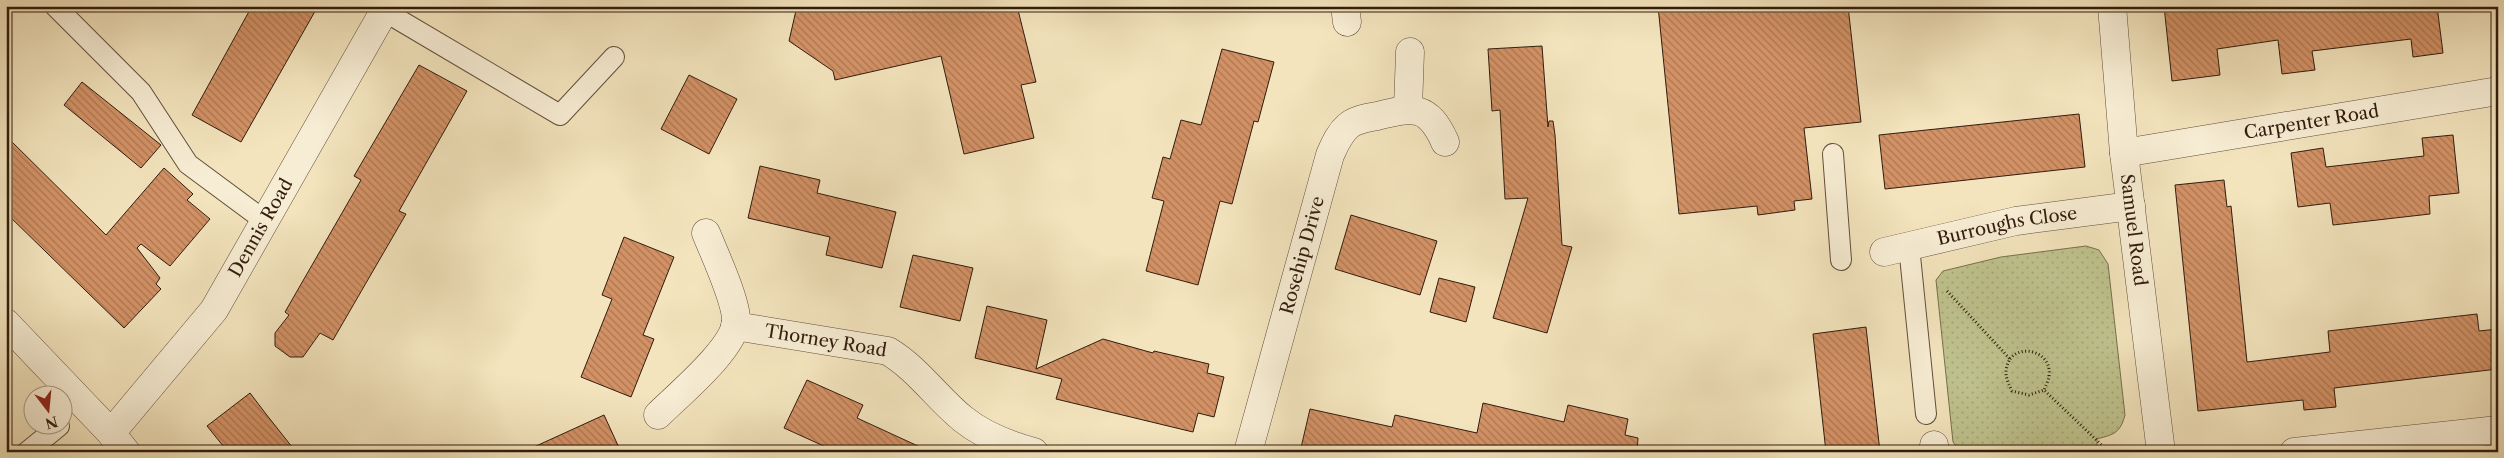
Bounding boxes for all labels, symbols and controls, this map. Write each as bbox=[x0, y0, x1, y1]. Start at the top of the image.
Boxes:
street label: Carpenter Road bbox=[2242, 100, 2381, 144]
street label: Samuel Road bbox=[2116, 173, 2151, 287]
street label: Dennis Road bbox=[224, 175, 298, 281]
street label: Rosehip Drive bbox=[1276, 194, 1329, 317]
street label: Burroughs Close bbox=[1935, 202, 2079, 250]
street label: Thorney Road bbox=[763, 320, 888, 362]
north arrow bbox=[22, 386, 72, 436]
text: N bbox=[43, 412, 60, 433]

